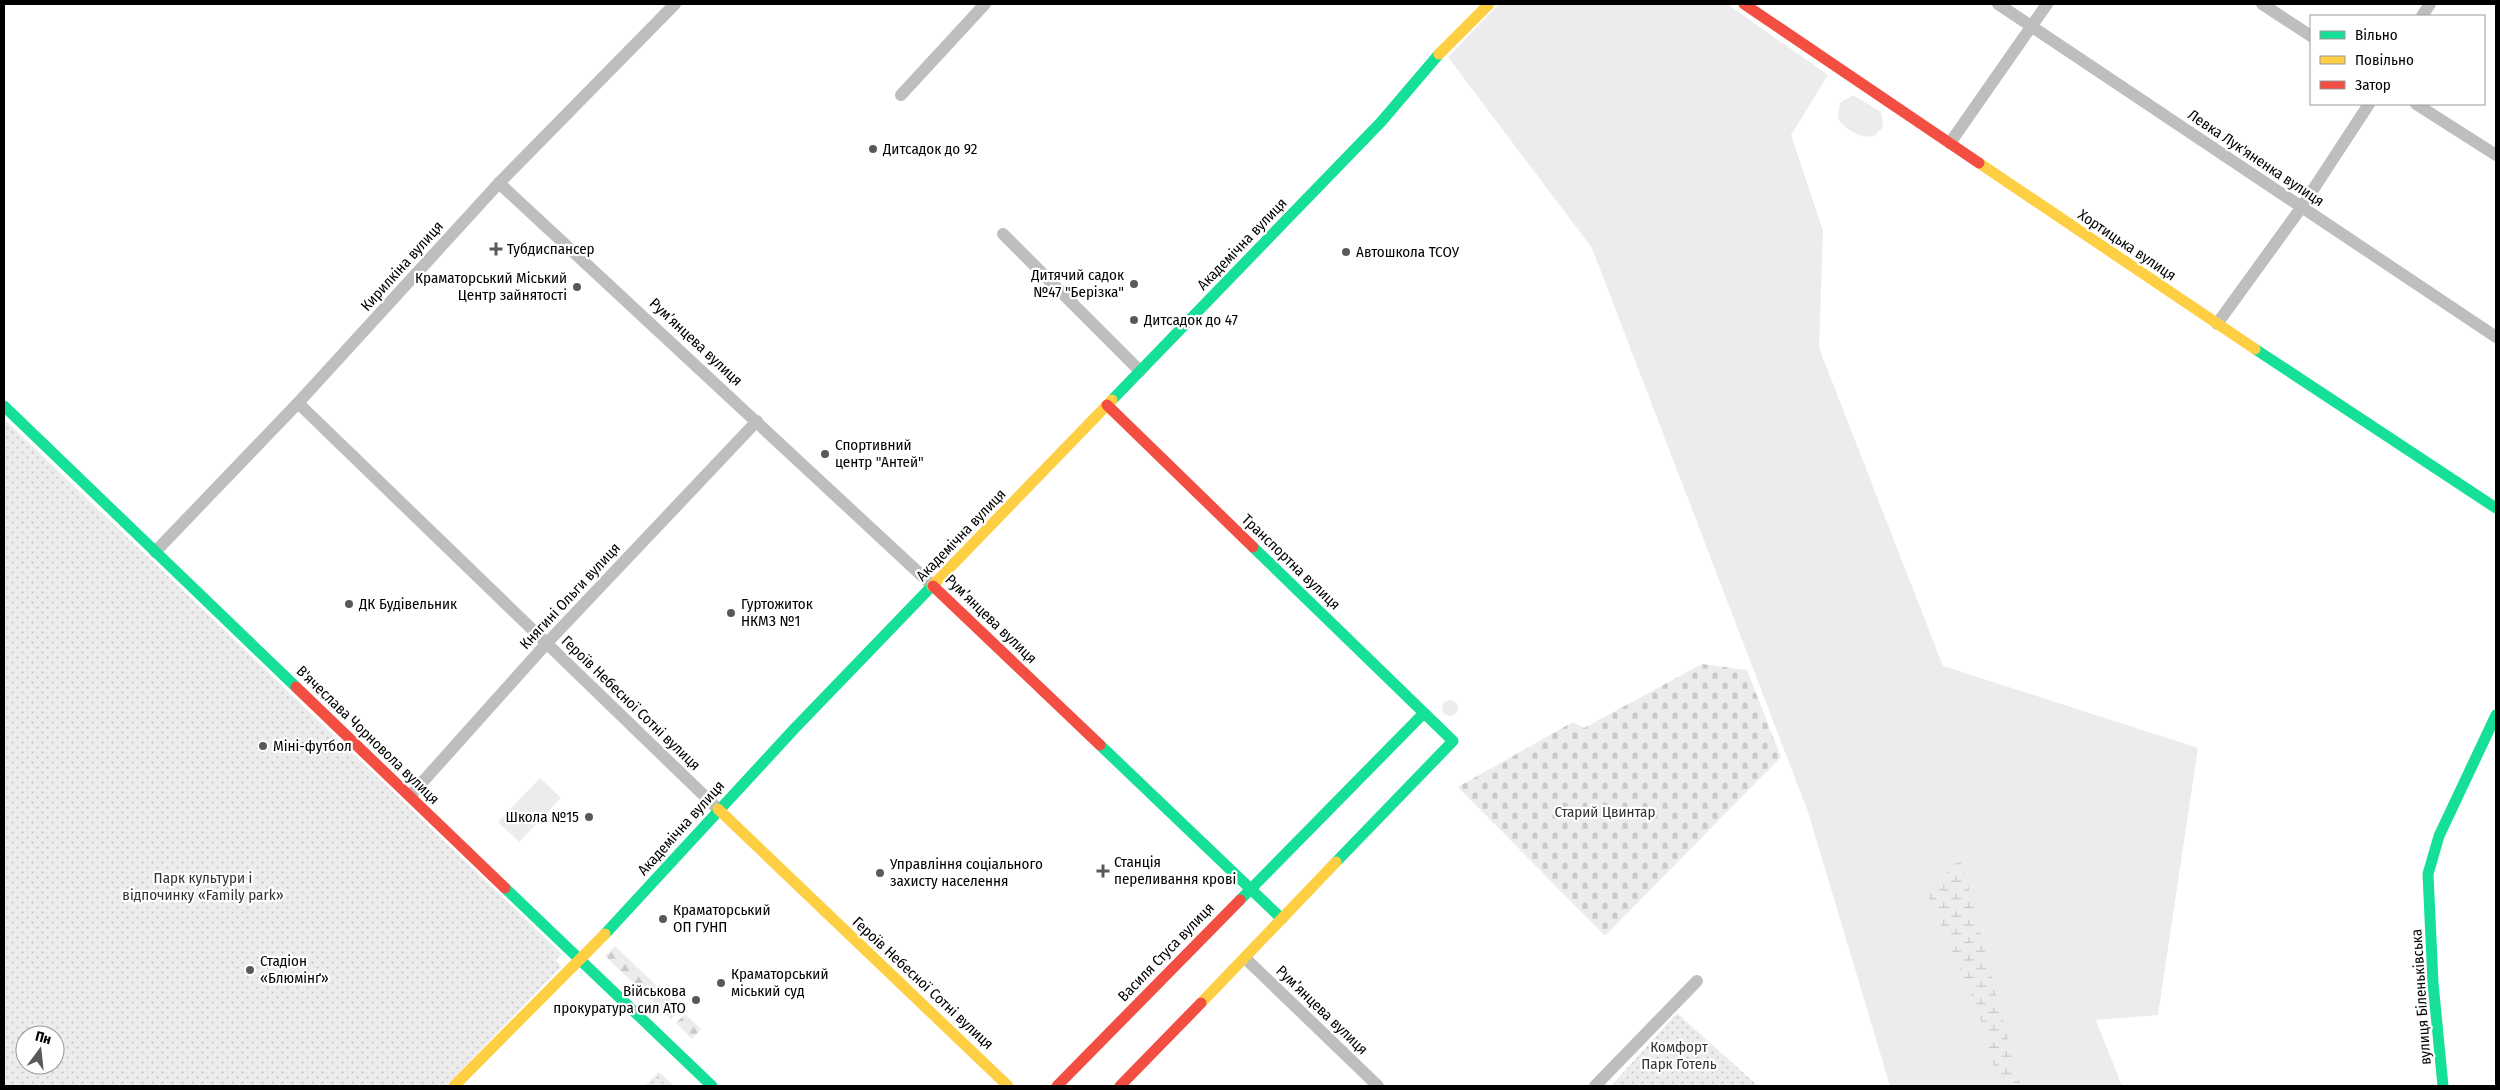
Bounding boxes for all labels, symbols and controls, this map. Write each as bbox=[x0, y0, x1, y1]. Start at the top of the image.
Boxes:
legend bbox=[2310, 15, 2485, 105]
text: Вільно bbox=[2355, 26, 2398, 44]
text: Повільно bbox=[2355, 51, 2414, 69]
text: Затор bbox=[2355, 76, 2391, 94]
street label: Левка Лук'яненка вулиця bbox=[2185, 106, 2327, 210]
place label: Дитсадок до 92 bbox=[882, 140, 978, 158]
marker: Дитсадок до 92 bbox=[867, 143, 879, 155]
street label: Академічна вулиця bbox=[1193, 194, 1291, 294]
street label: Хортицька вулиця bbox=[2075, 206, 2179, 284]
street label: Кирилкіна вулиця bbox=[357, 217, 447, 315]
place label: Тубдиспансер bbox=[507, 240, 595, 258]
marker: Тубдиспансер bbox=[489, 242, 503, 256]
place label: Автошкола ТСОУ bbox=[1356, 243, 1460, 261]
marker: Автошкола ТСОУ bbox=[1340, 246, 1352, 258]
place label: Дитячий садок №47 "Берізка" bbox=[1030, 266, 1124, 301]
place label: Краматорський Міський Центр зайнятості bbox=[415, 269, 567, 304]
marker: Дитячий садок №47 "Берізка" bbox=[1128, 278, 1140, 290]
marker: Краматорський Міський Центр зайнятості bbox=[571, 281, 583, 293]
street label: Рум’янцева вулиця bbox=[646, 294, 746, 390]
place label: Дитсадок до 47 bbox=[1143, 311, 1238, 329]
marker: Дитсадок до 47 bbox=[1128, 314, 1140, 326]
place label: Спортивний центр "Антей" bbox=[835, 436, 924, 471]
marker: Спортивний центр "Антей" bbox=[819, 448, 831, 460]
street label: Академічна вулиця bbox=[912, 485, 1010, 585]
street label: Транспортна вулиця bbox=[1238, 510, 1344, 614]
street label: Княгині Ольги вулиця bbox=[516, 539, 624, 653]
street label: Рум’янцева вулиця bbox=[941, 571, 1041, 667]
place label: ДК Будівельник bbox=[358, 595, 457, 613]
place label: Гуртожиток НКМЗ №1 bbox=[741, 595, 813, 630]
marker: ДК Будівельник bbox=[343, 598, 355, 610]
marker: Гуртожиток НКМЗ №1 bbox=[725, 607, 737, 619]
street label: Героїв Небесної Сотні вулиця bbox=[558, 632, 704, 774]
street label: В'ячеслава Чорновола вулиця bbox=[293, 662, 443, 808]
place label: Міні-футбол bbox=[273, 737, 352, 755]
marker: Міні-футбол bbox=[257, 740, 269, 752]
street label: Академічна вулиця bbox=[634, 777, 728, 879]
park label: Старий Цвинтар bbox=[1555, 803, 1655, 821]
place label: Школа №15 bbox=[506, 808, 579, 826]
marker: Школа №15 bbox=[583, 811, 595, 823]
place label: Станція переливання крові bbox=[1114, 853, 1236, 888]
place label: Управління соціального захисту населення bbox=[889, 855, 1043, 890]
marker: Станція переливання крові bbox=[1096, 864, 1110, 878]
marker: Управління соціального захисту населення bbox=[874, 867, 886, 879]
park label: Парк культури і відпочинку «Family park» bbox=[122, 869, 284, 904]
street label: Василя Стуса вулиця bbox=[1114, 899, 1218, 1005]
place label: Краматорський ОП ГУНП bbox=[673, 901, 770, 936]
marker: Краматорський ОП ГУНП bbox=[657, 913, 669, 925]
street label: Героїв Небесної Сотні вулиця bbox=[849, 913, 997, 1053]
street label: вулиця Біленьківська bbox=[2407, 928, 2435, 1066]
place label: Стадіон «Блюмінґ» bbox=[260, 952, 329, 987]
street label: Рум’янцева вулиця bbox=[1272, 962, 1372, 1058]
marker: Стадіон «Блюмінґ» bbox=[244, 964, 256, 976]
place label: Краматорський міський суд bbox=[731, 965, 828, 1000]
marker: Краматорський міський суд bbox=[715, 977, 727, 989]
place label: Військова прокуратура сил АТО bbox=[553, 982, 686, 1017]
marker: Військова прокуратура сил АТО bbox=[690, 994, 702, 1006]
north arrow bbox=[15, 1025, 65, 1075]
text: Пн bbox=[33, 1028, 53, 1048]
park label: Комфорт Парк Готель bbox=[1641, 1038, 1717, 1073]

